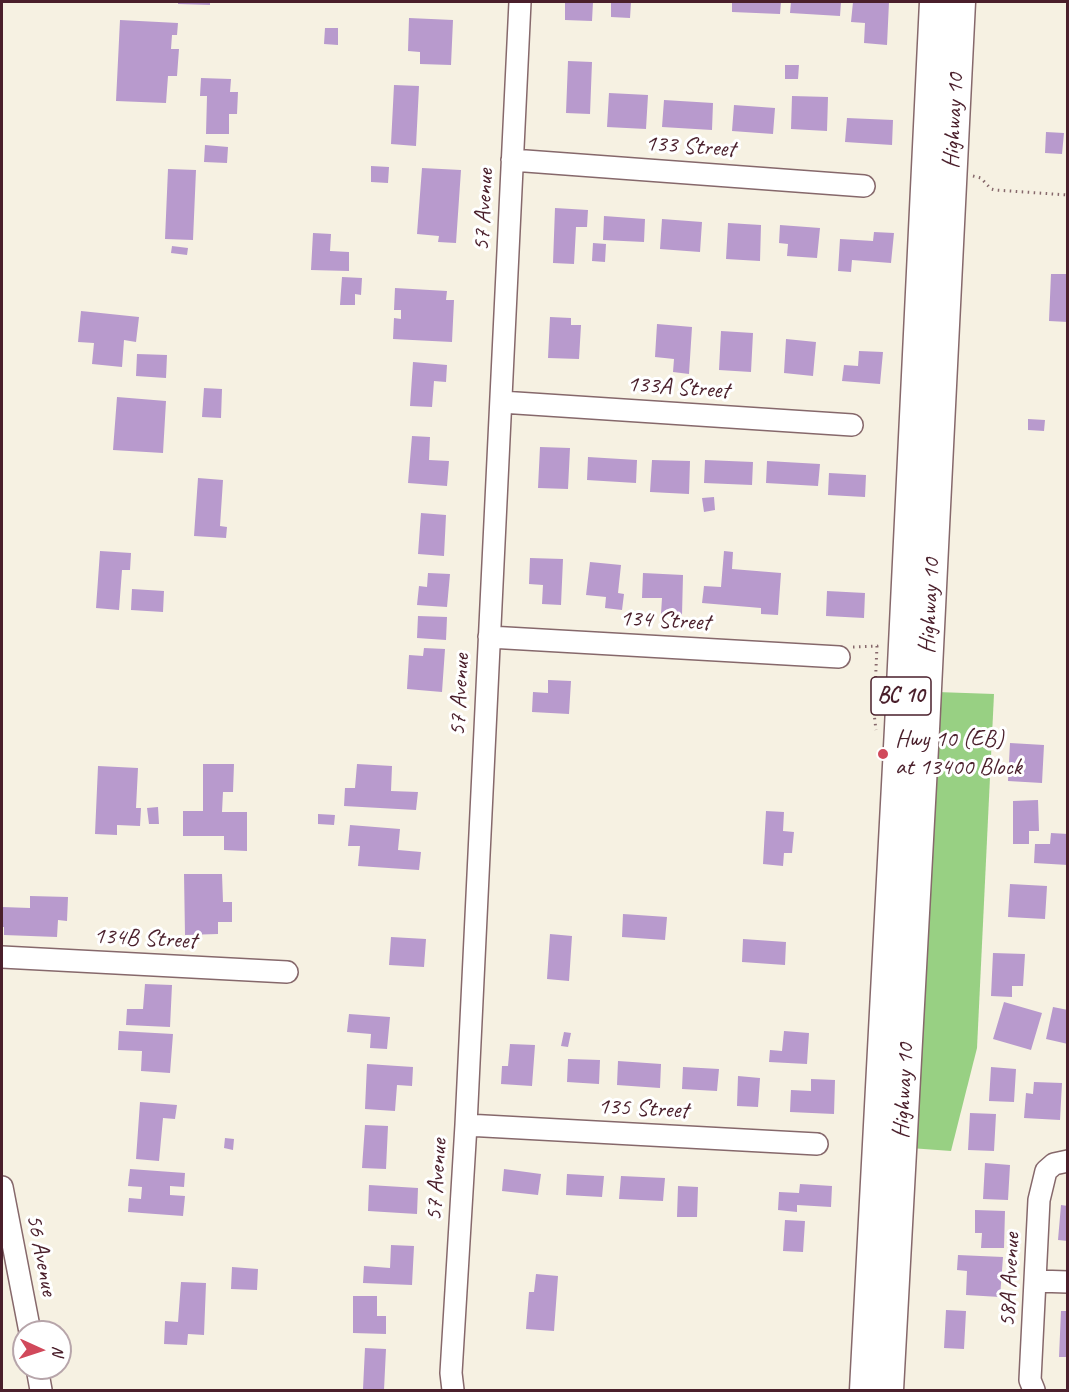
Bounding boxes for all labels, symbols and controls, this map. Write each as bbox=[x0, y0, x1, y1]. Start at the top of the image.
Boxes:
street label: Highway 10 bbox=[937, 73, 971, 169]
street label: 133 Street bbox=[644, 129, 736, 165]
street label: 57 Avenue bbox=[467, 168, 501, 252]
street label: 133A Street bbox=[626, 370, 730, 406]
street label: Highway 10 bbox=[913, 558, 947, 654]
street label: 134 Street bbox=[619, 604, 711, 638]
street label: 57 Avenue bbox=[443, 653, 477, 737]
road number: BC 10 bbox=[871, 677, 931, 715]
place label: Hwy 10 (EB) at 13400 Block bbox=[895, 726, 1021, 782]
marker: Hwy 10 (EB) at 13400 Block bbox=[876, 747, 890, 761]
street label: 134B Street bbox=[93, 922, 197, 956]
street label: Highway 10 bbox=[887, 1043, 921, 1139]
street label: 135 Street bbox=[597, 1092, 689, 1126]
street label: 57 Avenue bbox=[420, 1138, 454, 1222]
street label: 56 Avenue bbox=[19, 1212, 63, 1298]
street label: 58A Avenue bbox=[993, 1232, 1027, 1328]
north arrow bbox=[12, 1320, 72, 1380]
text: N bbox=[48, 1345, 68, 1356]

